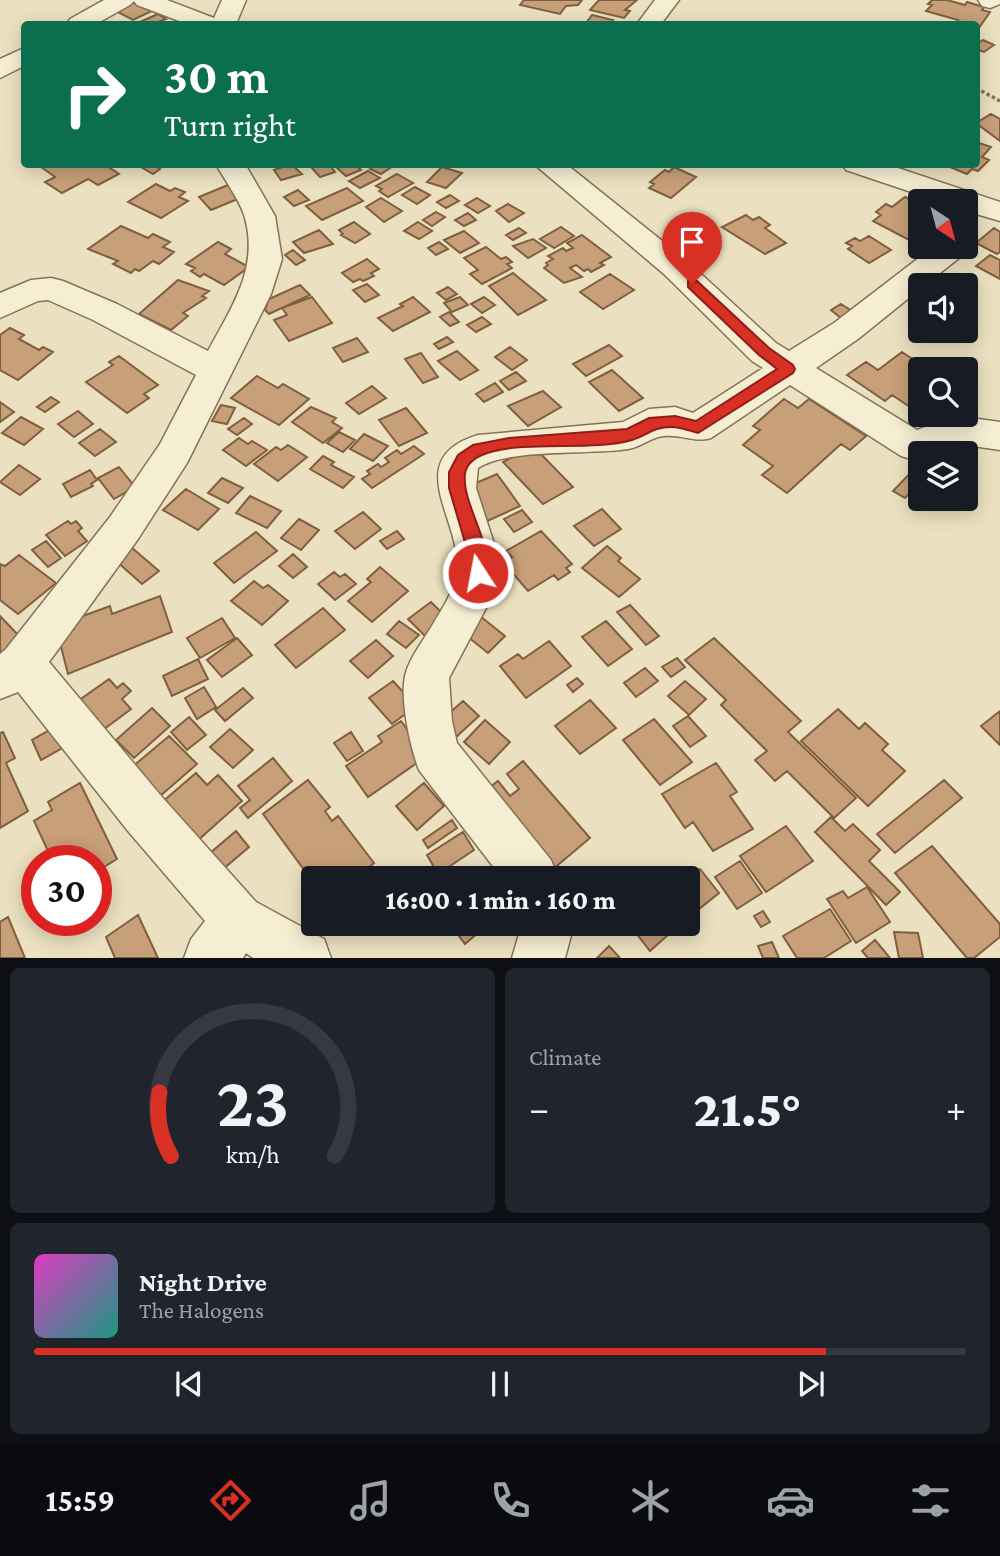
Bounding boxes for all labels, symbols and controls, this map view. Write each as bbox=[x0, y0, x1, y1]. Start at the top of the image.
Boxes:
icon: right bbox=[49, 49, 140, 140]
text: 30 m bbox=[164, 49, 269, 104]
text: Turn right bbox=[164, 107, 296, 143]
north arrow bbox=[908, 189, 978, 259]
map controls bbox=[908, 189, 978, 511]
pin bbox=[662, 212, 722, 284]
icon: arrive bbox=[673, 223, 711, 261]
button: sound bbox=[908, 273, 978, 343]
button: search bbox=[908, 357, 978, 427]
button: layers bbox=[908, 441, 978, 511]
position arrow bbox=[441, 536, 515, 610]
speed limit sign: 30 bbox=[21, 845, 112, 936]
text: 16:00 · 1 min · 160 m bbox=[385, 886, 616, 915]
text: Climate bbox=[529, 1044, 601, 1070]
text: 23 bbox=[216, 1062, 289, 1143]
text: 21.5° bbox=[693, 1079, 802, 1137]
text: − bbox=[529, 1087, 549, 1129]
text: + bbox=[946, 1087, 966, 1129]
text: km/h bbox=[226, 1141, 279, 1168]
text: Night Drive bbox=[139, 1268, 267, 1297]
text: The Halogens bbox=[139, 1297, 264, 1323]
icon: previous bbox=[170, 1365, 208, 1403]
icon: pause bbox=[481, 1365, 519, 1403]
icon: next bbox=[792, 1365, 830, 1403]
icon: directions bbox=[206, 1476, 255, 1525]
icon: music bbox=[346, 1476, 395, 1525]
icon: phone bbox=[486, 1476, 535, 1525]
icon: climate bbox=[626, 1476, 675, 1525]
icon: car bbox=[766, 1476, 815, 1525]
icon: filters bbox=[906, 1476, 955, 1525]
text: 15:59 bbox=[45, 1482, 115, 1518]

